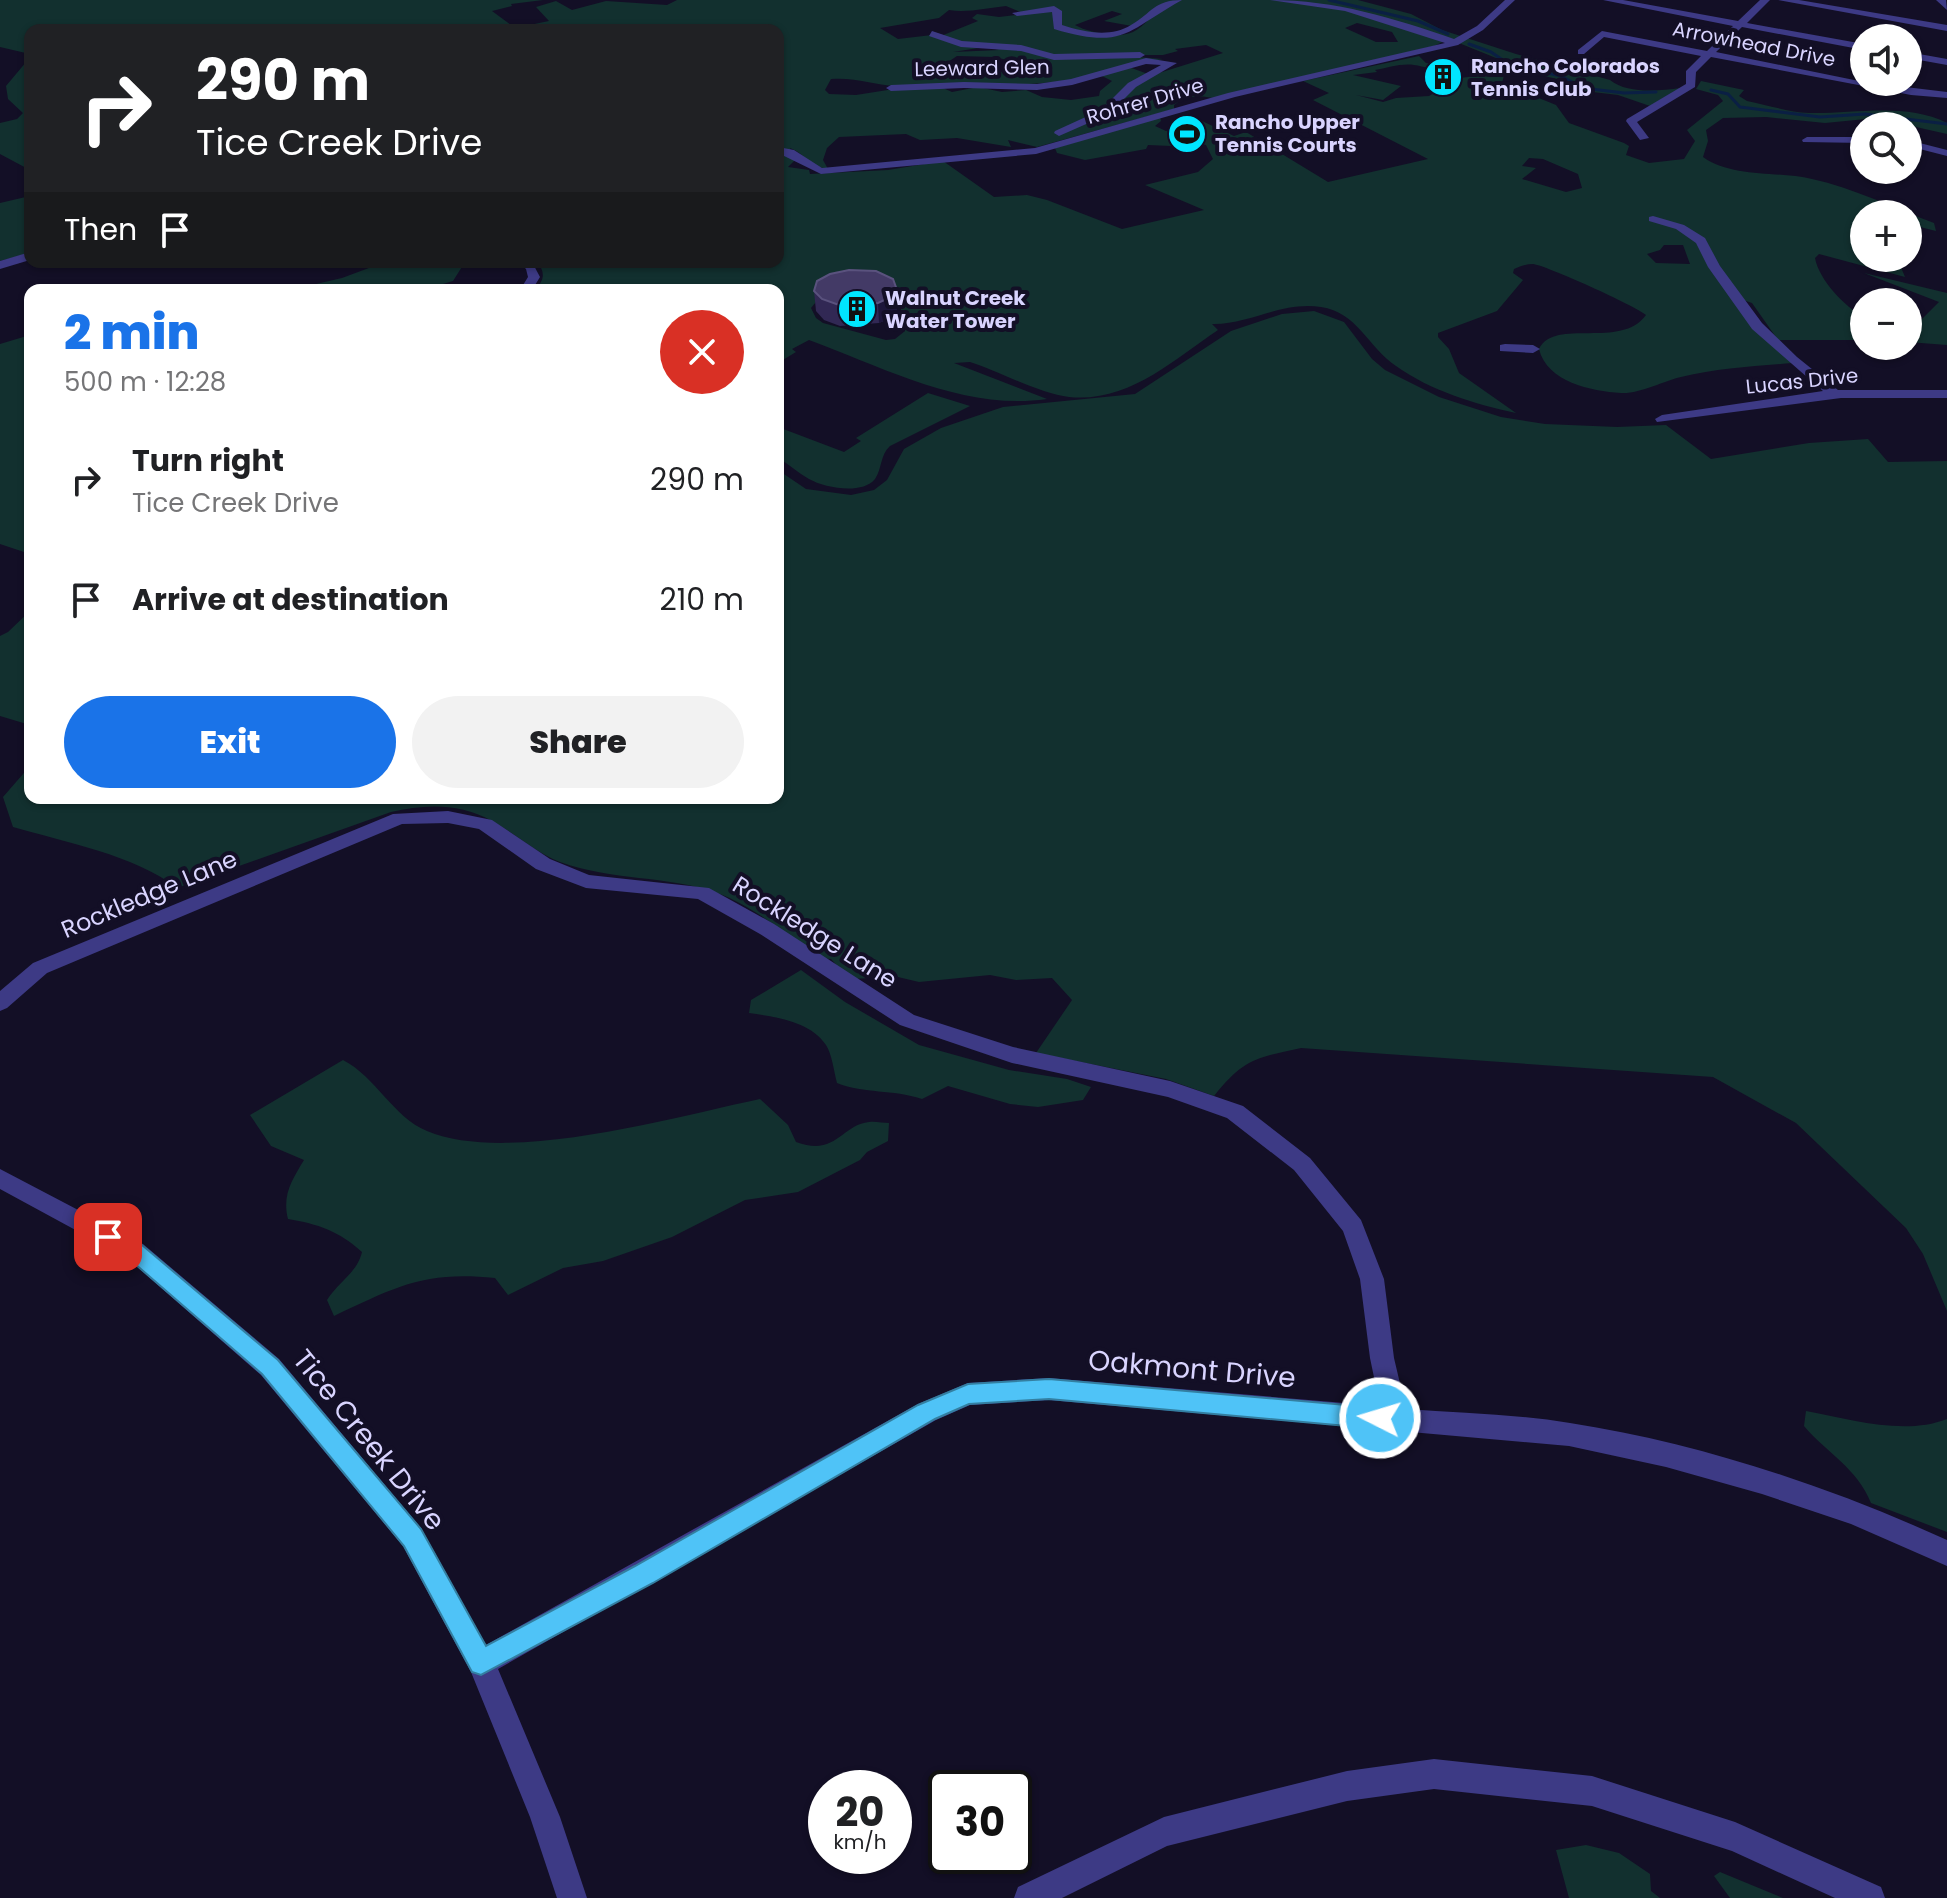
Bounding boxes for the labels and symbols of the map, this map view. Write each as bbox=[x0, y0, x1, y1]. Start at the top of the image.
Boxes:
street label: Arrowhead Drive bbox=[1670, 14, 1838, 74]
place label: Rancho Colorados Tennis Club bbox=[1471, 52, 1660, 103]
street label: Leeward Glen bbox=[914, 53, 1050, 83]
building icon: Rancho Colorados Tennis Club bbox=[1422, 56, 1464, 98]
street label: Rohrer Drive bbox=[1083, 71, 1207, 131]
place label: Rancho Upper Tennis Courts bbox=[1215, 108, 1360, 159]
sports icon: Rancho Upper Tennis Courts bbox=[1166, 113, 1208, 155]
place label: Walnut Creek Water Tower bbox=[885, 284, 1026, 335]
building icon: Walnut Creek Water Tower bbox=[836, 288, 878, 330]
street label: Lucas Drive bbox=[1744, 361, 1860, 401]
street label: Rockledge Lane bbox=[56, 842, 242, 946]
street label: Rockledge Lane bbox=[726, 868, 904, 996]
pin bbox=[74, 1203, 142, 1271]
street label: Tice Creek Drive bbox=[284, 1341, 454, 1539]
street label: Oakmont Drive bbox=[1087, 1341, 1297, 1397]
position arrow bbox=[1338, 1376, 1422, 1460]
speed limit sign: 30 bbox=[928, 1770, 1032, 1874]

